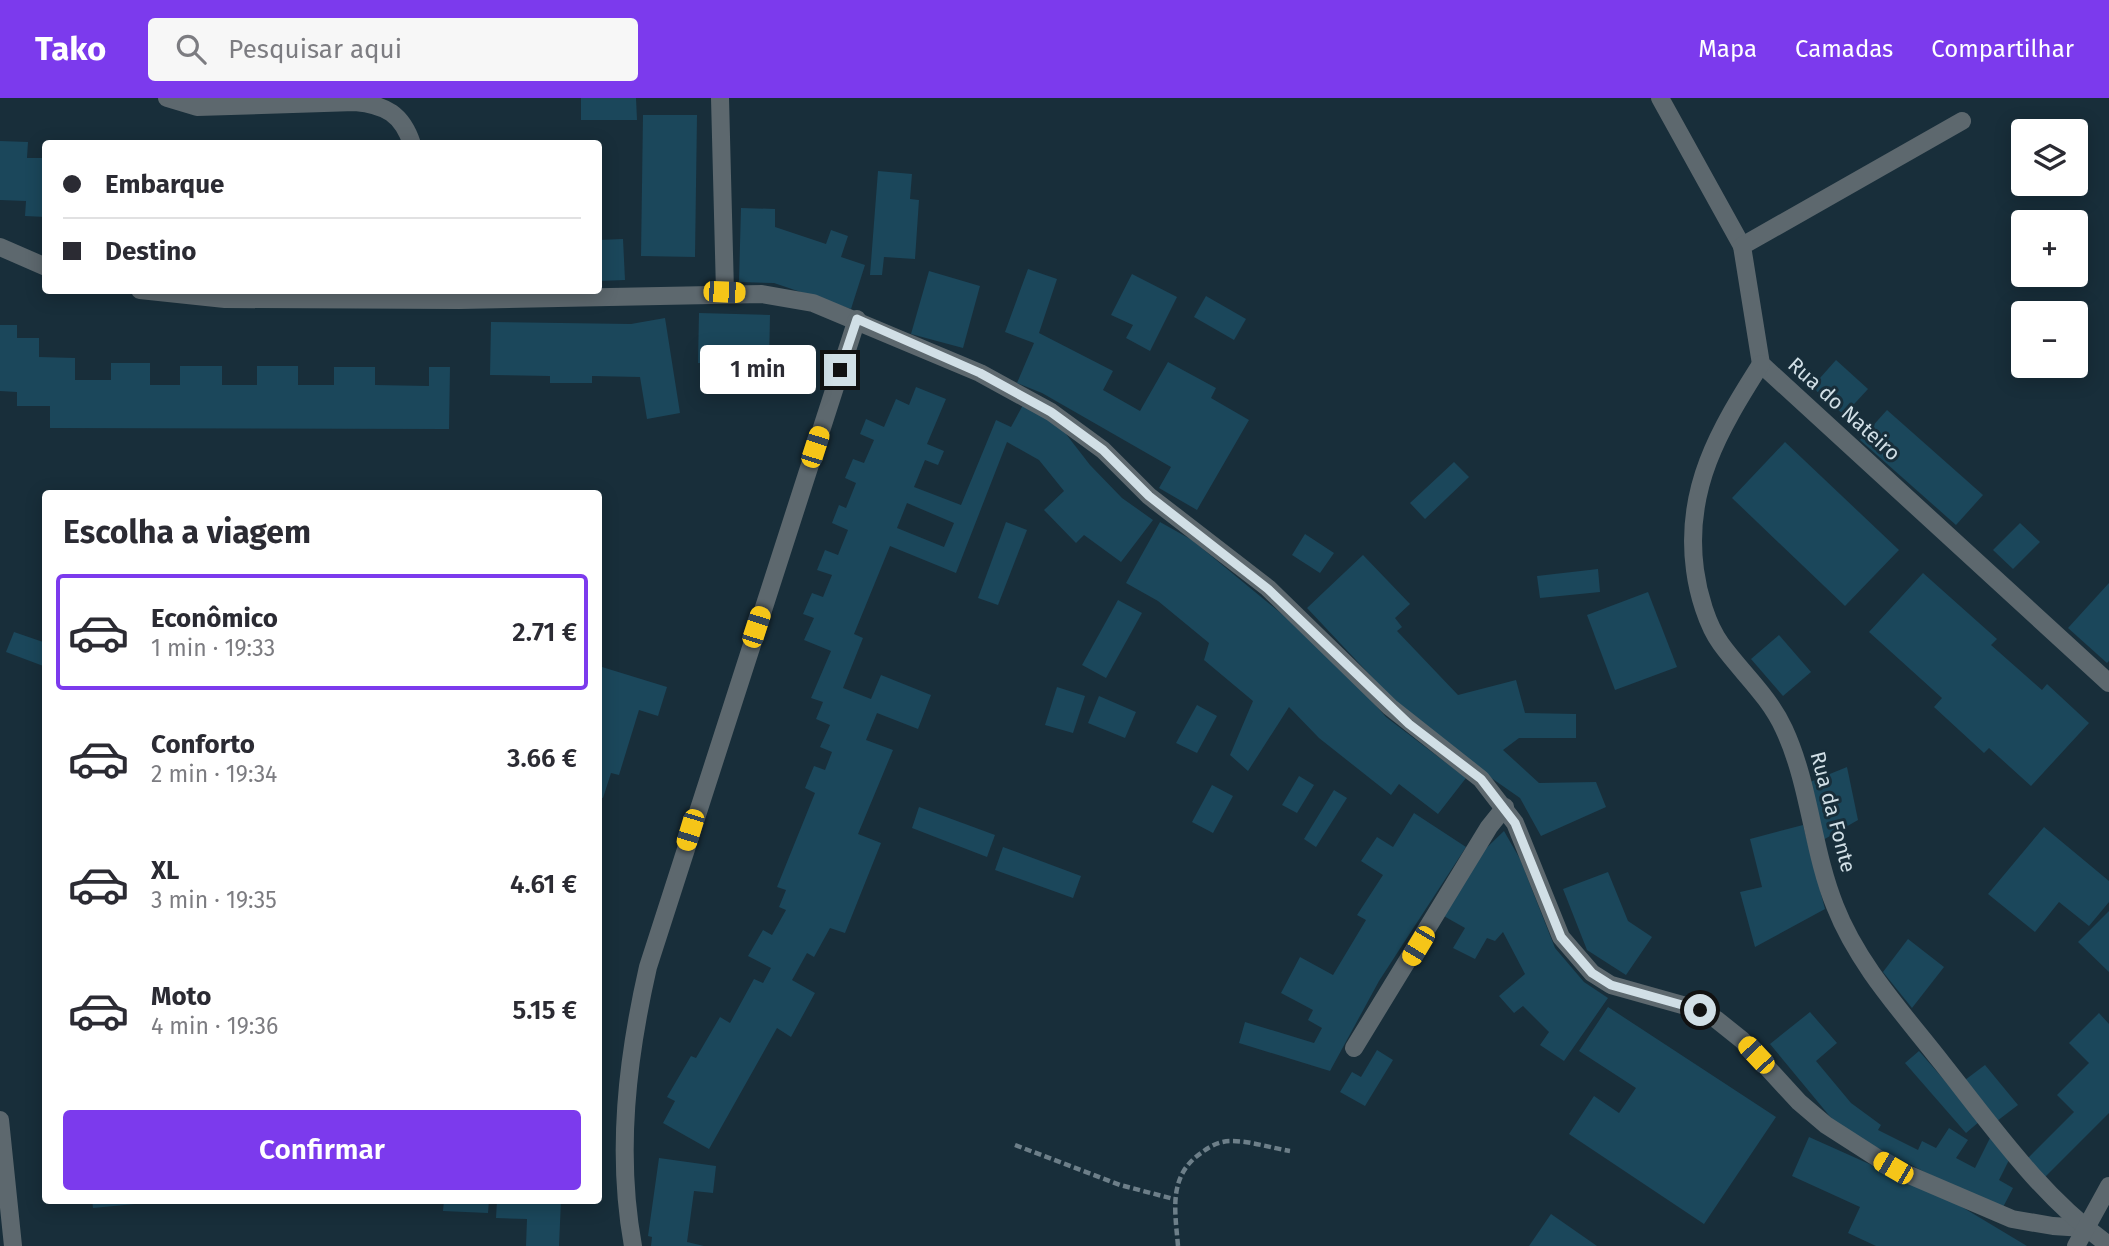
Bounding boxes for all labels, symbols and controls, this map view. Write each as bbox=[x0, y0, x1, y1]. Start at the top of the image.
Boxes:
search box bbox=[148, 18, 638, 81]
text: Tako bbox=[35, 29, 106, 69]
icon: search bbox=[172, 30, 210, 68]
text: Pesquisar aqui bbox=[228, 34, 402, 65]
text: Mapa bbox=[1698, 35, 1757, 63]
text: Camadas bbox=[1795, 35, 1893, 63]
text: Compartilhar bbox=[1931, 35, 2074, 63]
map controls bbox=[2011, 119, 2088, 378]
button: layers bbox=[2011, 119, 2088, 196]
text: Embarque bbox=[105, 169, 224, 200]
button: + bbox=[2011, 210, 2088, 287]
text: Destino bbox=[105, 236, 196, 267]
car bbox=[703, 281, 746, 303]
button: − bbox=[2011, 301, 2088, 378]
callout: 1 min bbox=[700, 345, 816, 394]
street label: Rua do Nateiro bbox=[1782, 352, 1906, 466]
route end bbox=[824, 354, 856, 386]
text: 1 min bbox=[730, 355, 786, 383]
car bbox=[799, 424, 832, 470]
text: Escolha a viagem bbox=[63, 513, 311, 551]
icon: car bbox=[67, 601, 130, 664]
text: Econômico bbox=[151, 603, 278, 634]
car bbox=[740, 604, 773, 650]
text: 2.71 € bbox=[512, 617, 577, 648]
text: 1 min · 19:33 bbox=[151, 634, 275, 662]
icon: car bbox=[67, 727, 130, 790]
text: Conforto bbox=[151, 729, 255, 760]
text: 3.66 € bbox=[507, 743, 577, 774]
street label: Rua da Fonte bbox=[1804, 749, 1862, 875]
text: 2 min · 19:34 bbox=[151, 760, 277, 788]
car bbox=[674, 807, 707, 853]
icon: car bbox=[67, 853, 130, 916]
text: XL bbox=[151, 855, 179, 886]
text: 4.61 € bbox=[510, 869, 577, 900]
text: 3 min · 19:35 bbox=[151, 886, 277, 914]
car bbox=[1399, 923, 1438, 969]
icon: car bbox=[67, 979, 130, 1042]
text: Moto bbox=[151, 981, 211, 1012]
route start bbox=[1684, 994, 1716, 1026]
text: 5.15 € bbox=[512, 995, 577, 1026]
text: 4 min · 19:36 bbox=[151, 1012, 278, 1040]
car bbox=[1734, 1032, 1779, 1078]
button: Confirmar bbox=[63, 1110, 581, 1190]
car bbox=[1870, 1148, 1917, 1188]

